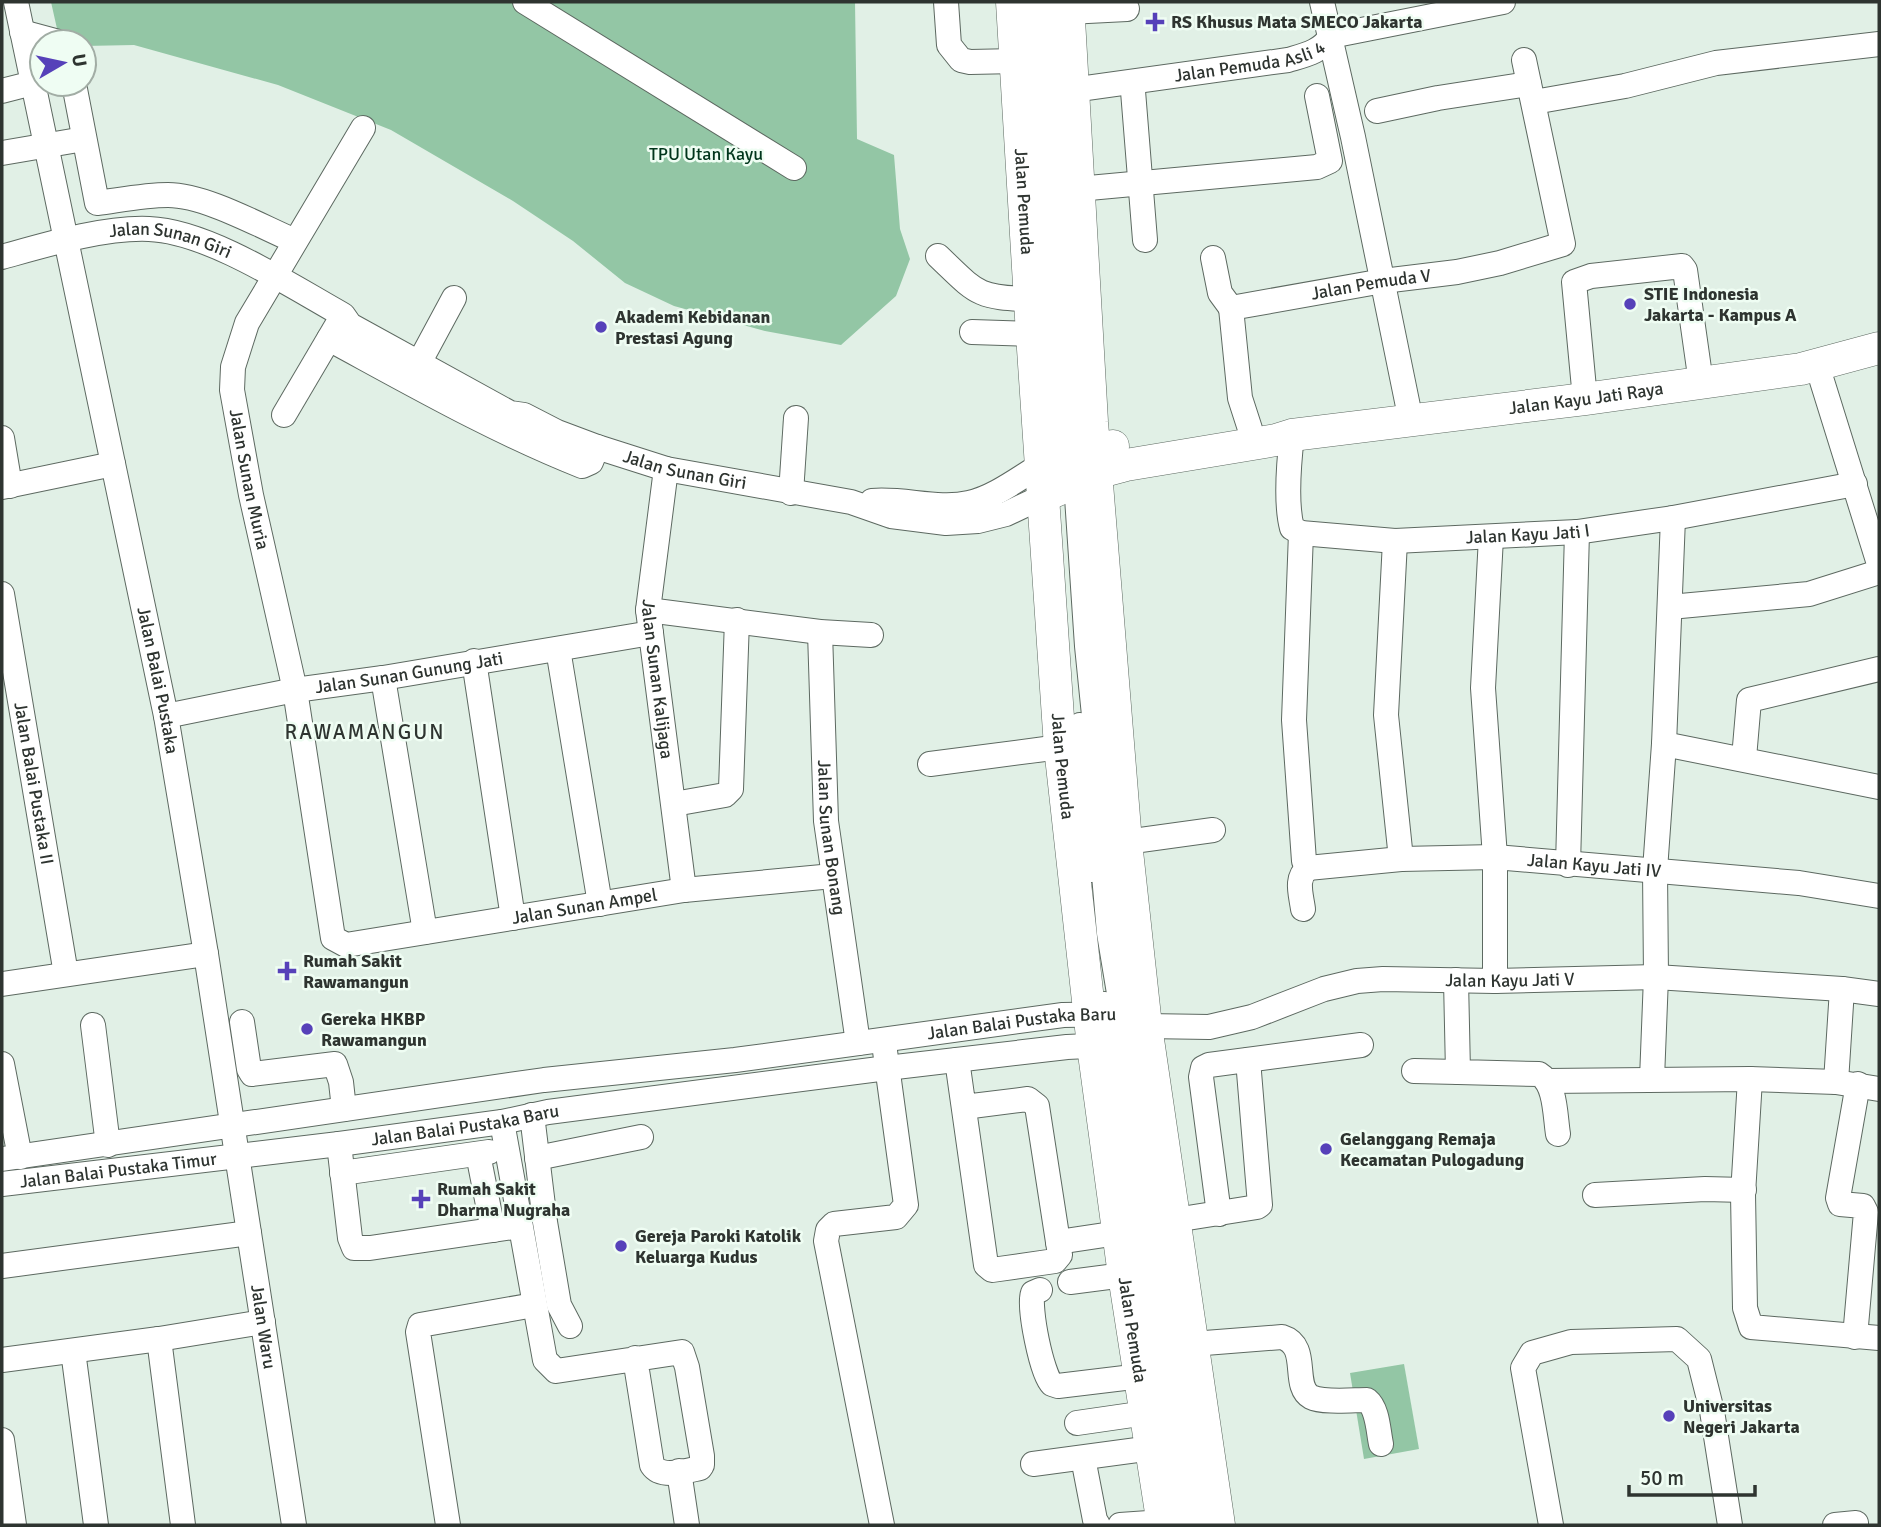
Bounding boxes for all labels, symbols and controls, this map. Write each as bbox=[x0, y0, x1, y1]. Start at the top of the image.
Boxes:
place label: RS Khusus Mata SMECO Jakarta bbox=[1171, 11, 1422, 33]
marker: RS Khusus Mata SMECO Jakarta bbox=[1145, 12, 1165, 32]
north arrow bbox=[28, 28, 98, 98]
street label: Jalan Pemuda Asli 4 bbox=[1173, 36, 1330, 87]
text: U bbox=[66, 52, 92, 69]
park label: TPU Utan Kayu bbox=[649, 143, 763, 165]
street label: Jalan Pemuda bbox=[1010, 148, 1038, 256]
street label: Jalan Sunan Giri bbox=[108, 218, 235, 263]
street label: Jalan Pemuda V bbox=[1309, 264, 1433, 305]
place label: STIE Indonesia Jakarta - Kampus A bbox=[1644, 283, 1797, 326]
marker: STIE Indonesia Jakarta - Kampus A bbox=[1622, 296, 1638, 312]
place label: Akademi Kebidanan Prestasi Agung bbox=[615, 306, 770, 349]
marker: Akademi Kebidanan Prestasi Agung bbox=[593, 319, 609, 335]
street label: Jalan Kayu Jati Raya bbox=[1507, 377, 1665, 419]
street label: Jalan Sunan Muria bbox=[225, 407, 274, 552]
street label: Jalan Sunan Giri bbox=[620, 445, 748, 494]
street label: Jalan Kayu Jati I bbox=[1465, 519, 1591, 548]
street label: Jalan Sunan Kalijaga bbox=[637, 598, 678, 760]
street label: Jalan Balai Pustaka bbox=[132, 605, 183, 756]
street label: Jalan Sunan Gunung Jati bbox=[314, 647, 505, 698]
street label: Jalan Balai Pustaka II bbox=[9, 700, 58, 866]
street label: Jalan Pemuda bbox=[1047, 712, 1079, 821]
district label: RAWAMANGUN bbox=[285, 719, 445, 745]
street label: Jalan Sunan Bonang bbox=[813, 759, 850, 917]
street label: Jalan Kayu Jati IV bbox=[1526, 849, 1663, 882]
street label: Jalan Sunan Ampel bbox=[510, 884, 659, 929]
place label: Rumah Sakit Rawamangun bbox=[303, 950, 409, 993]
marker: Rumah Sakit Rawamangun bbox=[277, 961, 297, 981]
street label: Jalan Kayu Jati V bbox=[1445, 968, 1575, 992]
street label: Jalan Balai Pustaka Baru bbox=[926, 1003, 1116, 1045]
place label: Gereka HKBP Rawamangun bbox=[321, 1008, 427, 1051]
marker: Gereka HKBP Rawamangun bbox=[299, 1021, 315, 1037]
street label: Jalan Balai Pustaka Baru bbox=[370, 1100, 561, 1151]
place label: Gelanggang Remaja Kecamatan Pulogadung bbox=[1340, 1128, 1524, 1171]
marker: Gelanggang Remaja Kecamatan Pulogadung bbox=[1318, 1141, 1334, 1157]
street label: Jalan Balai Pustaka Timur bbox=[18, 1148, 218, 1193]
place label: Rumah Sakit Dharma Nugraha bbox=[437, 1178, 570, 1221]
marker: Rumah Sakit Dharma Nugraha bbox=[411, 1189, 431, 1209]
place label: Gereja Paroki Katolik Keluarga Kudus bbox=[635, 1225, 802, 1268]
marker: Gereja Paroki Katolik Keluarga Kudus bbox=[613, 1238, 629, 1254]
street label: Jalan Pemuda bbox=[1113, 1275, 1152, 1384]
street label: Jalan Waru bbox=[246, 1283, 281, 1371]
place label: Universitas Negeri Jakarta bbox=[1683, 1395, 1800, 1438]
marker: Universitas Negeri Jakarta bbox=[1661, 1408, 1677, 1424]
scale bar bbox=[1629, 1454, 1755, 1498]
text: 50 m bbox=[1640, 1465, 1684, 1491]

